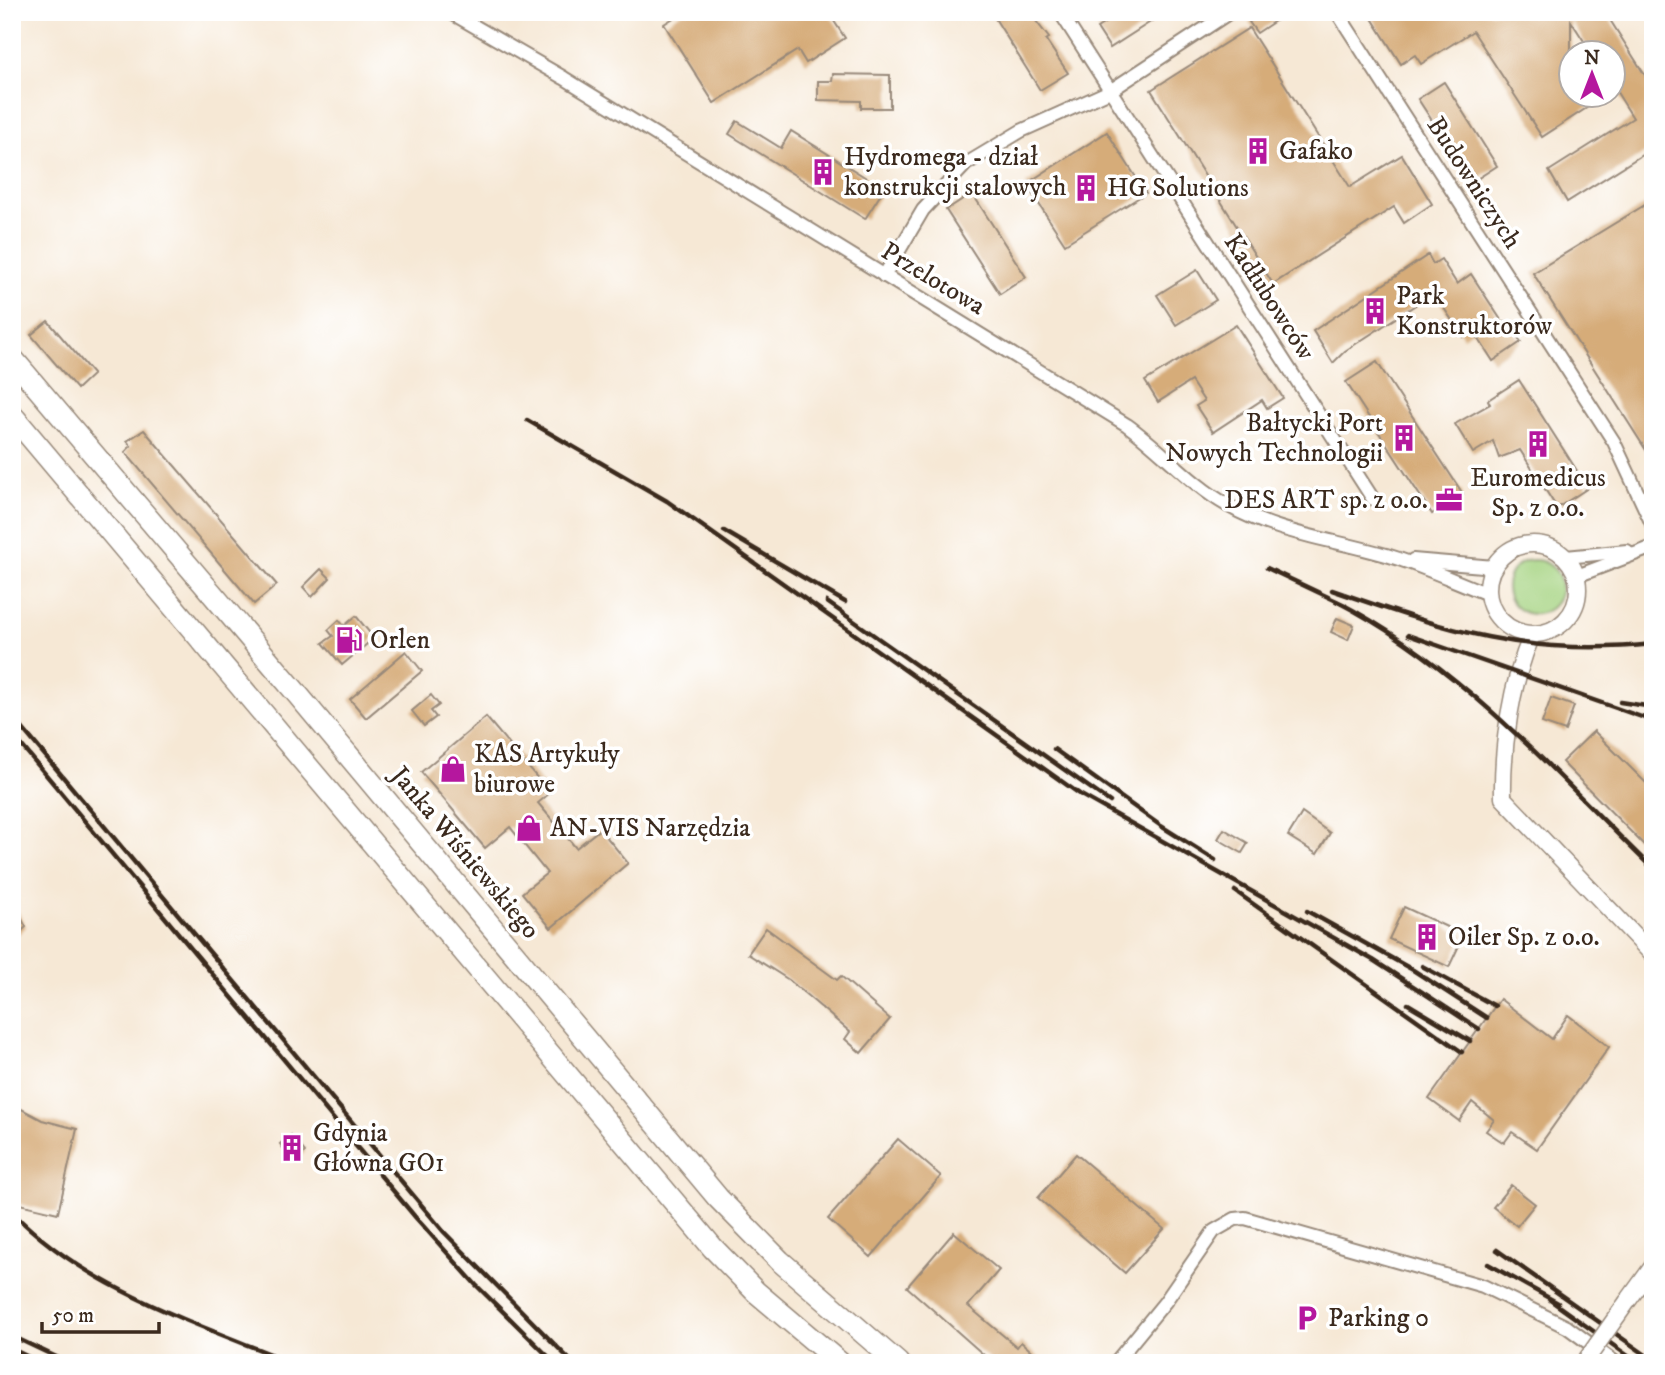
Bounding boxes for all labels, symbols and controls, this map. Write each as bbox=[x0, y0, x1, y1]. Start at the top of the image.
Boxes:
north arrow bbox=[1556, 38, 1626, 108]
text: N bbox=[1584, 47, 1600, 70]
street label: Budowniczych bbox=[1419, 111, 1529, 256]
place label: Gafako bbox=[1279, 135, 1353, 168]
building icon: Gafako bbox=[1243, 136, 1273, 166]
place label: Hydromega - dział konstrukcji stalowych bbox=[844, 141, 1067, 204]
building icon: Hydromega - dział konstrukcji stalowych bbox=[808, 157, 838, 187]
place label: HG Solutions bbox=[1107, 172, 1249, 205]
building icon: HG Solutions bbox=[1071, 173, 1101, 203]
street label: Kadłubowców bbox=[1216, 228, 1322, 367]
street label: Przelotowa bbox=[875, 235, 991, 323]
place label: Park Konstruktorów bbox=[1396, 280, 1552, 343]
building icon: Park Konstruktorów bbox=[1360, 296, 1390, 326]
place label: Bałtycki Port Nowych Technologii bbox=[1165, 407, 1383, 470]
building icon: Bałtycki Port Nowych Technologii bbox=[1389, 423, 1419, 453]
building icon: Euromedicus Sp. z o.o. bbox=[1523, 429, 1553, 459]
place label: Euromedicus Sp. z o.o. bbox=[1470, 462, 1606, 525]
place label: DES ART sp. z o.o. bbox=[1224, 484, 1428, 517]
office icon: DES ART sp. z o.o. bbox=[1434, 485, 1464, 515]
place label: Orlen bbox=[370, 624, 430, 657]
fuel station icon: Orlen bbox=[334, 625, 364, 655]
place label: KAS Artykuły biurowe bbox=[474, 738, 620, 801]
shop icon: KAS Artykuły biurowe bbox=[438, 754, 468, 784]
street label: Janka Wiśniewskiego bbox=[382, 758, 547, 946]
place label: AN-VIS Narzędzia bbox=[550, 812, 750, 845]
shop icon: AN-VIS Narzędzia bbox=[514, 813, 544, 843]
place label: Oiler Sp. z o.o. bbox=[1448, 921, 1600, 954]
building icon: Oiler Sp. z o.o. bbox=[1412, 922, 1442, 952]
place label: Gdynia Główna GO1 bbox=[313, 1117, 444, 1180]
building icon: Gdynia Główna GO1 bbox=[277, 1133, 307, 1163]
scale bar bbox=[42, 1291, 159, 1335]
place label: Parking 0 bbox=[1328, 1302, 1429, 1335]
text: 50 m bbox=[52, 1303, 94, 1329]
parking icon: Parking 0 bbox=[1292, 1303, 1322, 1333]

